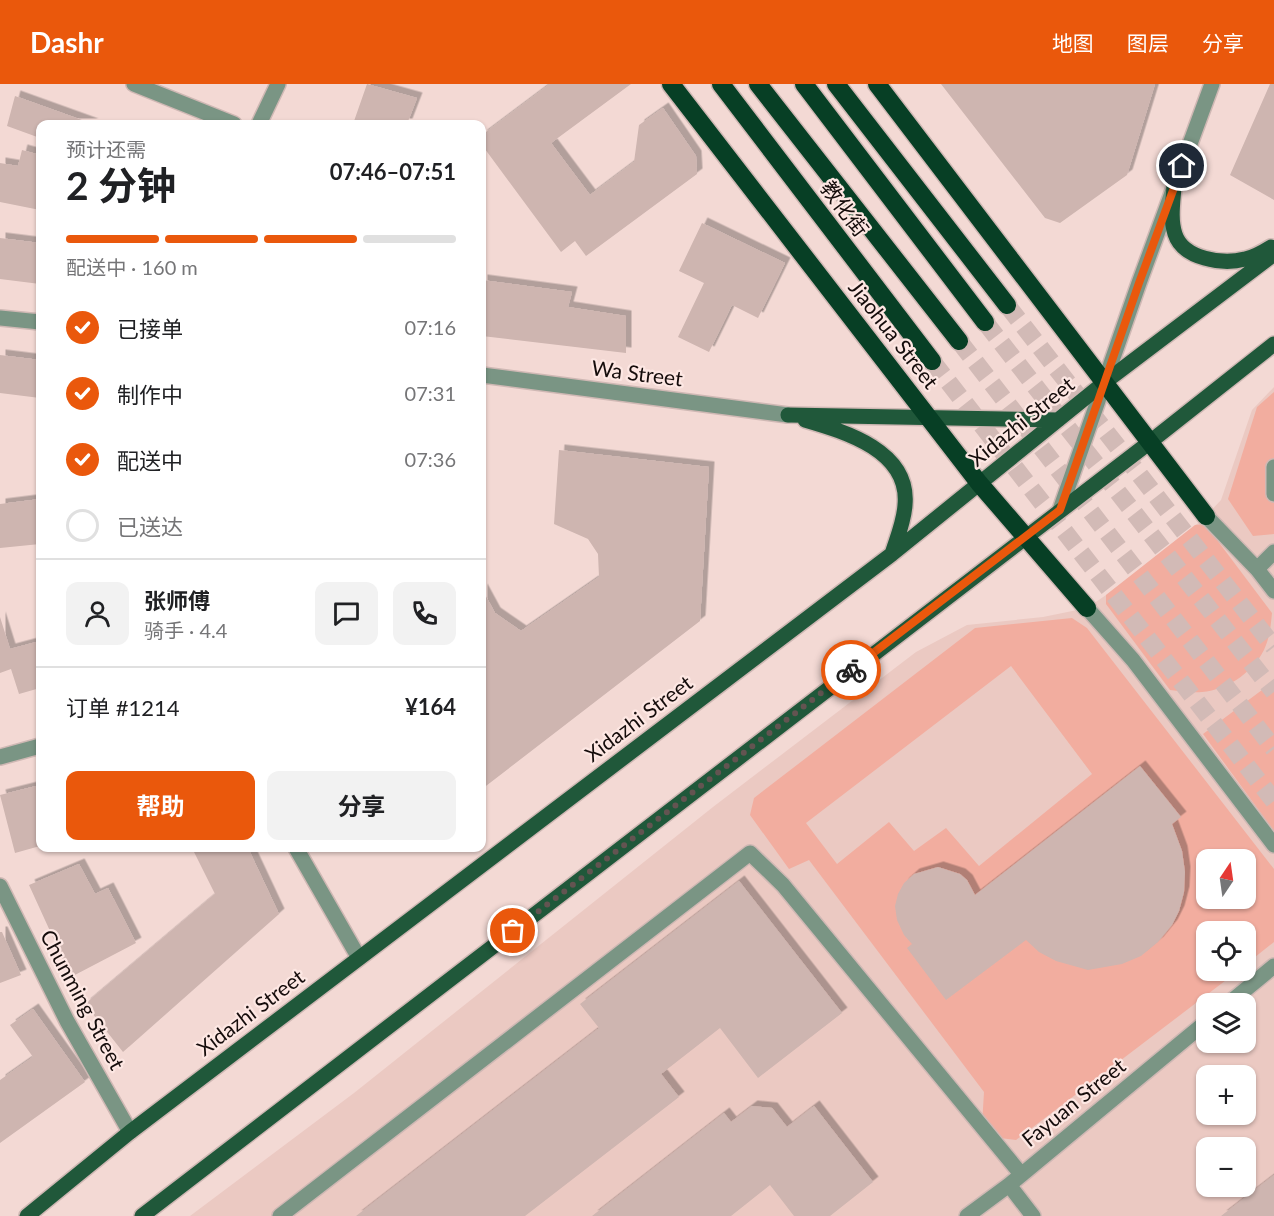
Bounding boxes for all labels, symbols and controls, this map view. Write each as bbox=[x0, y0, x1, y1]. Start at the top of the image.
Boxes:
text: Dashr bbox=[30, 25, 104, 59]
text: 地图 bbox=[1052, 30, 1094, 55]
text: 图层 bbox=[1127, 30, 1169, 55]
text: 分享 bbox=[1202, 30, 1244, 55]
text: 预计还需 bbox=[66, 137, 146, 161]
pin bbox=[1156, 140, 1207, 191]
icon: home bbox=[1165, 149, 1198, 182]
text: 07:46–07:51 bbox=[330, 158, 456, 185]
text: 2 分钟 bbox=[66, 162, 176, 208]
street label: 教化街 bbox=[816, 175, 874, 241]
text: 配送中 · 160 m bbox=[66, 255, 198, 279]
street label: Jiaohua Street bbox=[844, 275, 945, 394]
icon: check bbox=[66, 311, 99, 344]
text: 已接单 bbox=[117, 315, 183, 342]
text: 07:16 bbox=[405, 315, 456, 339]
street label: Wa Street bbox=[590, 355, 685, 391]
street label: Xidazhi Street bbox=[964, 371, 1079, 471]
icon: check bbox=[66, 377, 99, 410]
text: 制作中 bbox=[117, 381, 183, 408]
text: 07:31 bbox=[405, 381, 456, 405]
icon: check bbox=[66, 443, 99, 476]
text: 配送中 bbox=[117, 447, 183, 474]
text: 07:36 bbox=[405, 447, 456, 471]
text: 已送达 bbox=[117, 513, 183, 540]
button: person bbox=[66, 582, 129, 645]
button: chat bbox=[315, 582, 378, 645]
button: phone bbox=[393, 582, 456, 645]
text: 张师傅 bbox=[144, 587, 210, 614]
text: 骑手 · 4.4 bbox=[144, 618, 227, 642]
courier bbox=[821, 640, 881, 700]
icon: bike bbox=[835, 654, 868, 687]
street label: Xidazhi Street bbox=[580, 669, 697, 766]
text: ¥164 bbox=[405, 693, 456, 720]
text: 订单 #1214 bbox=[66, 694, 179, 721]
button: 帮助 bbox=[66, 771, 255, 840]
button: 分享 bbox=[267, 771, 456, 840]
north arrow bbox=[1196, 849, 1256, 909]
map controls bbox=[1196, 849, 1256, 1197]
pin bbox=[487, 905, 538, 956]
icon: bag bbox=[496, 914, 529, 947]
button: locate bbox=[1196, 921, 1256, 981]
street label: Chunming Street bbox=[36, 925, 131, 1074]
street label: Xidazhi Street bbox=[192, 963, 309, 1060]
button: layers bbox=[1196, 993, 1256, 1053]
street label: Fayuan Street bbox=[1016, 1052, 1130, 1151]
button: + bbox=[1196, 1065, 1256, 1125]
button: − bbox=[1196, 1137, 1256, 1197]

